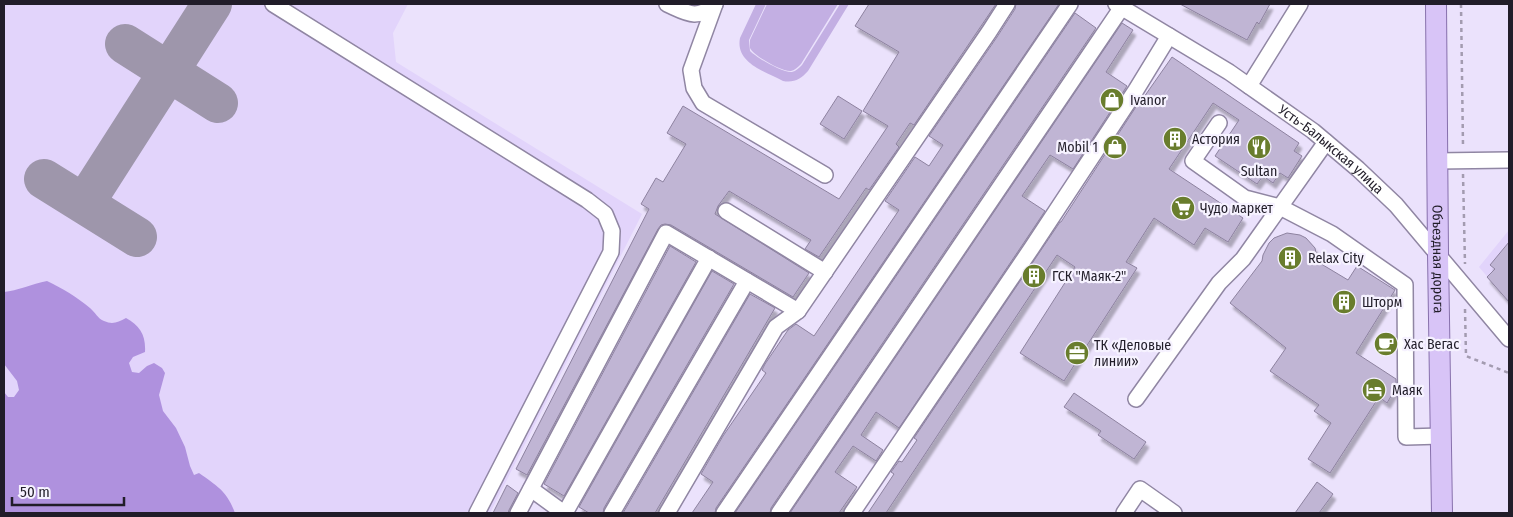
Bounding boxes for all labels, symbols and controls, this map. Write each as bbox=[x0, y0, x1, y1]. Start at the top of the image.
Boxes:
shop icon: Ivanor bbox=[1099, 87, 1125, 113]
place label: Ivanor bbox=[1130, 92, 1166, 109]
street label: Усть-Балыкская улица bbox=[1274, 101, 1387, 198]
building icon: Астория bbox=[1162, 126, 1188, 152]
place label: Астория bbox=[1192, 131, 1240, 148]
shop icon: Mobil 1 bbox=[1102, 134, 1128, 160]
restaurant icon: Sultan bbox=[1246, 134, 1272, 160]
place label: Mobil 1 bbox=[1057, 139, 1098, 156]
place label: Sultan bbox=[1241, 163, 1277, 180]
supermarket icon: Чудо маркет bbox=[1170, 195, 1196, 221]
place label: Чудо маркет bbox=[1200, 200, 1273, 217]
street label: Объездная дорога bbox=[1429, 205, 1447, 314]
building icon: Relax City bbox=[1277, 245, 1303, 271]
place label: Relax City bbox=[1308, 250, 1364, 267]
building icon: ГСК "Маяк-2" bbox=[1021, 263, 1047, 289]
place label: ГСК "Маяк-2" bbox=[1052, 268, 1126, 285]
building icon: Шторм bbox=[1331, 289, 1357, 315]
place label: Шторм bbox=[1362, 294, 1402, 311]
cafe icon: Хас Вегас bbox=[1373, 331, 1399, 357]
place label: Хас Вегас bbox=[1404, 336, 1459, 353]
place label: ТК «Деловые линии» bbox=[1094, 337, 1171, 370]
office icon: ТК «Деловые линии» bbox=[1064, 340, 1090, 366]
hotel icon: Маяк bbox=[1361, 377, 1387, 403]
place label: Маяк bbox=[1392, 382, 1423, 399]
scale bar bbox=[12, 474, 125, 506]
text: 50 m bbox=[20, 483, 50, 501]

